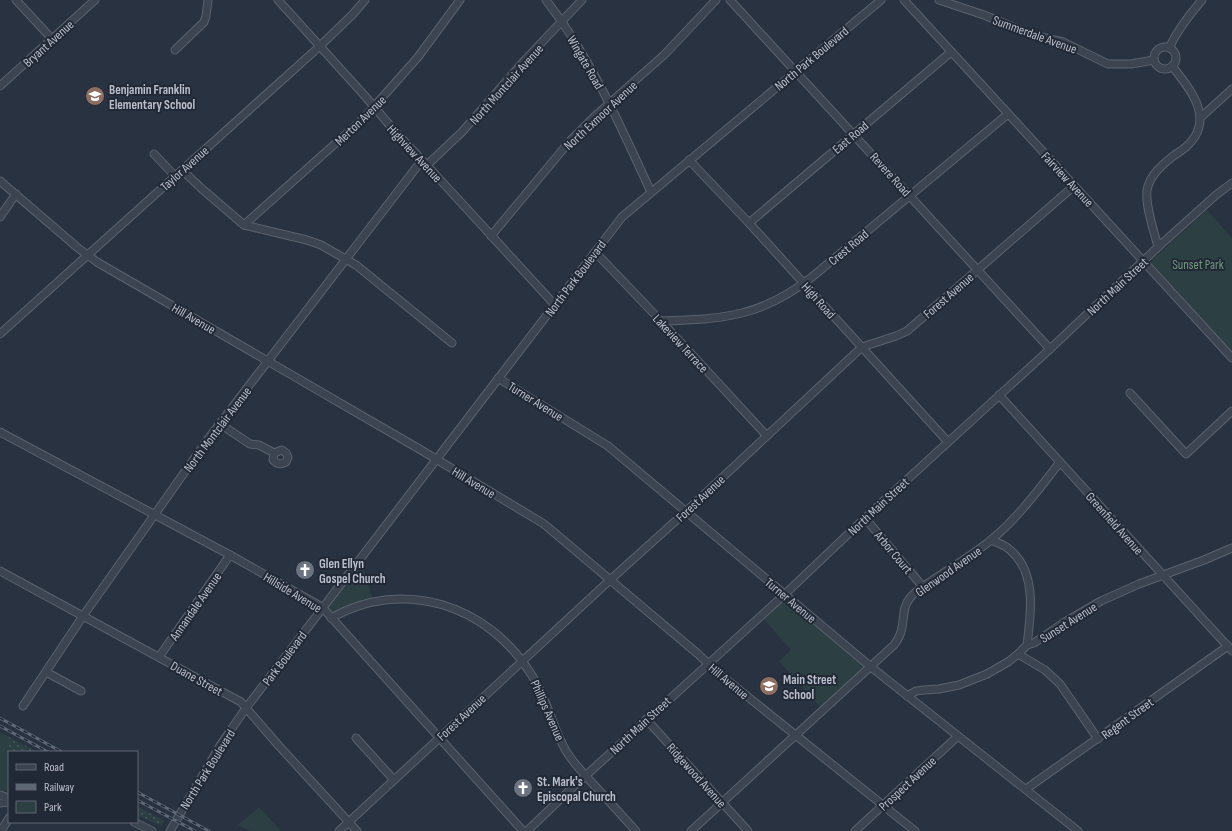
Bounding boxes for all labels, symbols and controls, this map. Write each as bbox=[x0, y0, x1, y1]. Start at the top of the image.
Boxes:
street label: Summerdale Avenue bbox=[990, 12, 1079, 58]
street label: Bryant Avenue bbox=[20, 17, 77, 71]
street label: North Park Boulevard bbox=[771, 23, 852, 94]
street label: Wingate Road bbox=[563, 33, 607, 92]
street label: North Montclair Avenue bbox=[466, 41, 547, 128]
street label: North Exmoor Avenue bbox=[561, 78, 641, 154]
place label: Benjamin Franklin Elementary School bbox=[109, 82, 196, 113]
school or university icon: Benjamin Franklin Elementary School bbox=[84, 85, 106, 107]
street label: Merton Avenue bbox=[332, 92, 390, 149]
street label: East Road bbox=[829, 118, 872, 158]
street label: Highview Avenue bbox=[383, 121, 445, 186]
street label: Taylor Avenue bbox=[157, 143, 212, 195]
street label: Revere Road bbox=[866, 149, 914, 200]
street label: Fairview Avenue bbox=[1038, 149, 1097, 211]
street label: Crest Road bbox=[825, 226, 872, 269]
street label: North Park Boulevard bbox=[542, 237, 610, 320]
street label: North Main Street bbox=[1084, 254, 1152, 319]
park label: Sunset Park bbox=[1172, 257, 1224, 273]
street label: Forest Avenue bbox=[920, 270, 977, 322]
street label: High Road bbox=[798, 279, 839, 322]
street label: Hill Avenue bbox=[169, 300, 218, 338]
street label: Lakeview Terrace bbox=[649, 311, 711, 376]
street label: Turner Avenue bbox=[505, 379, 566, 425]
street label: North Montclair Avenue bbox=[180, 384, 255, 475]
street label: Hill Avenue bbox=[449, 464, 498, 502]
street label: Forest Avenue bbox=[673, 472, 729, 526]
street label: North Main Street bbox=[845, 474, 913, 539]
street label: Greenfield Avenue bbox=[1082, 489, 1147, 558]
street label: Arbor Court bbox=[870, 527, 916, 577]
street label: Glenwood Avenue bbox=[912, 543, 985, 600]
place label: Glen Ellyn Gospel Church bbox=[319, 556, 386, 587]
church icon: Glen Ellyn Gospel Church bbox=[294, 559, 316, 581]
street label: Annandale Avenue bbox=[166, 569, 225, 645]
street label: Hillside Avenue bbox=[260, 569, 325, 617]
street label: Turner Avenue bbox=[762, 575, 819, 627]
street label: Sunset Avenue bbox=[1037, 599, 1100, 647]
street label: Park Boulevard bbox=[259, 628, 310, 689]
street label: Duane Street bbox=[168, 658, 225, 700]
street label: Hill Avenue bbox=[705, 660, 752, 703]
place label: Main Street School bbox=[783, 672, 837, 703]
school or university icon: Main Street School bbox=[758, 675, 780, 697]
street label: Phillips Avenue bbox=[527, 678, 568, 743]
street label: Forest Avenue bbox=[434, 691, 490, 745]
street label: North Main Street bbox=[607, 693, 675, 758]
street label: Regent Street bbox=[1098, 695, 1157, 743]
street label: North Park Boulevard bbox=[177, 726, 239, 813]
street label: Ridgewood Avenue bbox=[663, 740, 729, 811]
legend bbox=[8, 751, 138, 823]
street label: Prospect Avenue bbox=[876, 753, 940, 814]
text: Road bbox=[44, 760, 64, 775]
place label: St. Mark's Episcopal Church bbox=[537, 774, 616, 805]
church icon: St. Mark's Episcopal Church bbox=[512, 777, 534, 799]
text: Railway bbox=[44, 780, 75, 795]
text: Park bbox=[44, 800, 62, 815]

